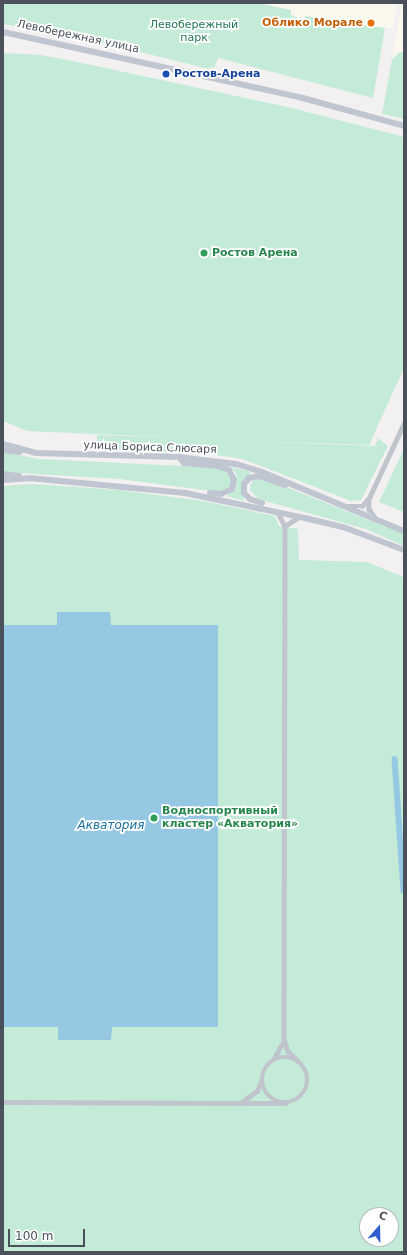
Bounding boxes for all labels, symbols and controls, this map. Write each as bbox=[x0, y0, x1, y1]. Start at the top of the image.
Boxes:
place label: Облико Морале bbox=[262, 16, 363, 30]
street label: Левобережная улица bbox=[16, 18, 140, 56]
marker: Облико Морале bbox=[366, 18, 376, 28]
park label: Левобережный парк bbox=[150, 19, 238, 45]
place label: Ростов-Арена bbox=[174, 67, 260, 81]
marker: Ростов-Арена bbox=[161, 69, 171, 79]
place label: Ростов Арена bbox=[212, 246, 298, 260]
marker: Ростов Арена bbox=[199, 248, 209, 258]
street label: улица Бориса Слюсаря bbox=[83, 439, 217, 457]
place label: Водноспортивный кластер «Акватория» bbox=[162, 805, 298, 831]
marker: Водноспортивный кластер «Акватория» bbox=[149, 813, 159, 823]
water label: Акватория bbox=[78, 819, 144, 833]
north arrow bbox=[359, 1207, 399, 1247]
text: С bbox=[377, 1209, 389, 1224]
scale bar bbox=[10, 1221, 87, 1247]
text: 100 m bbox=[15, 1229, 53, 1243]

